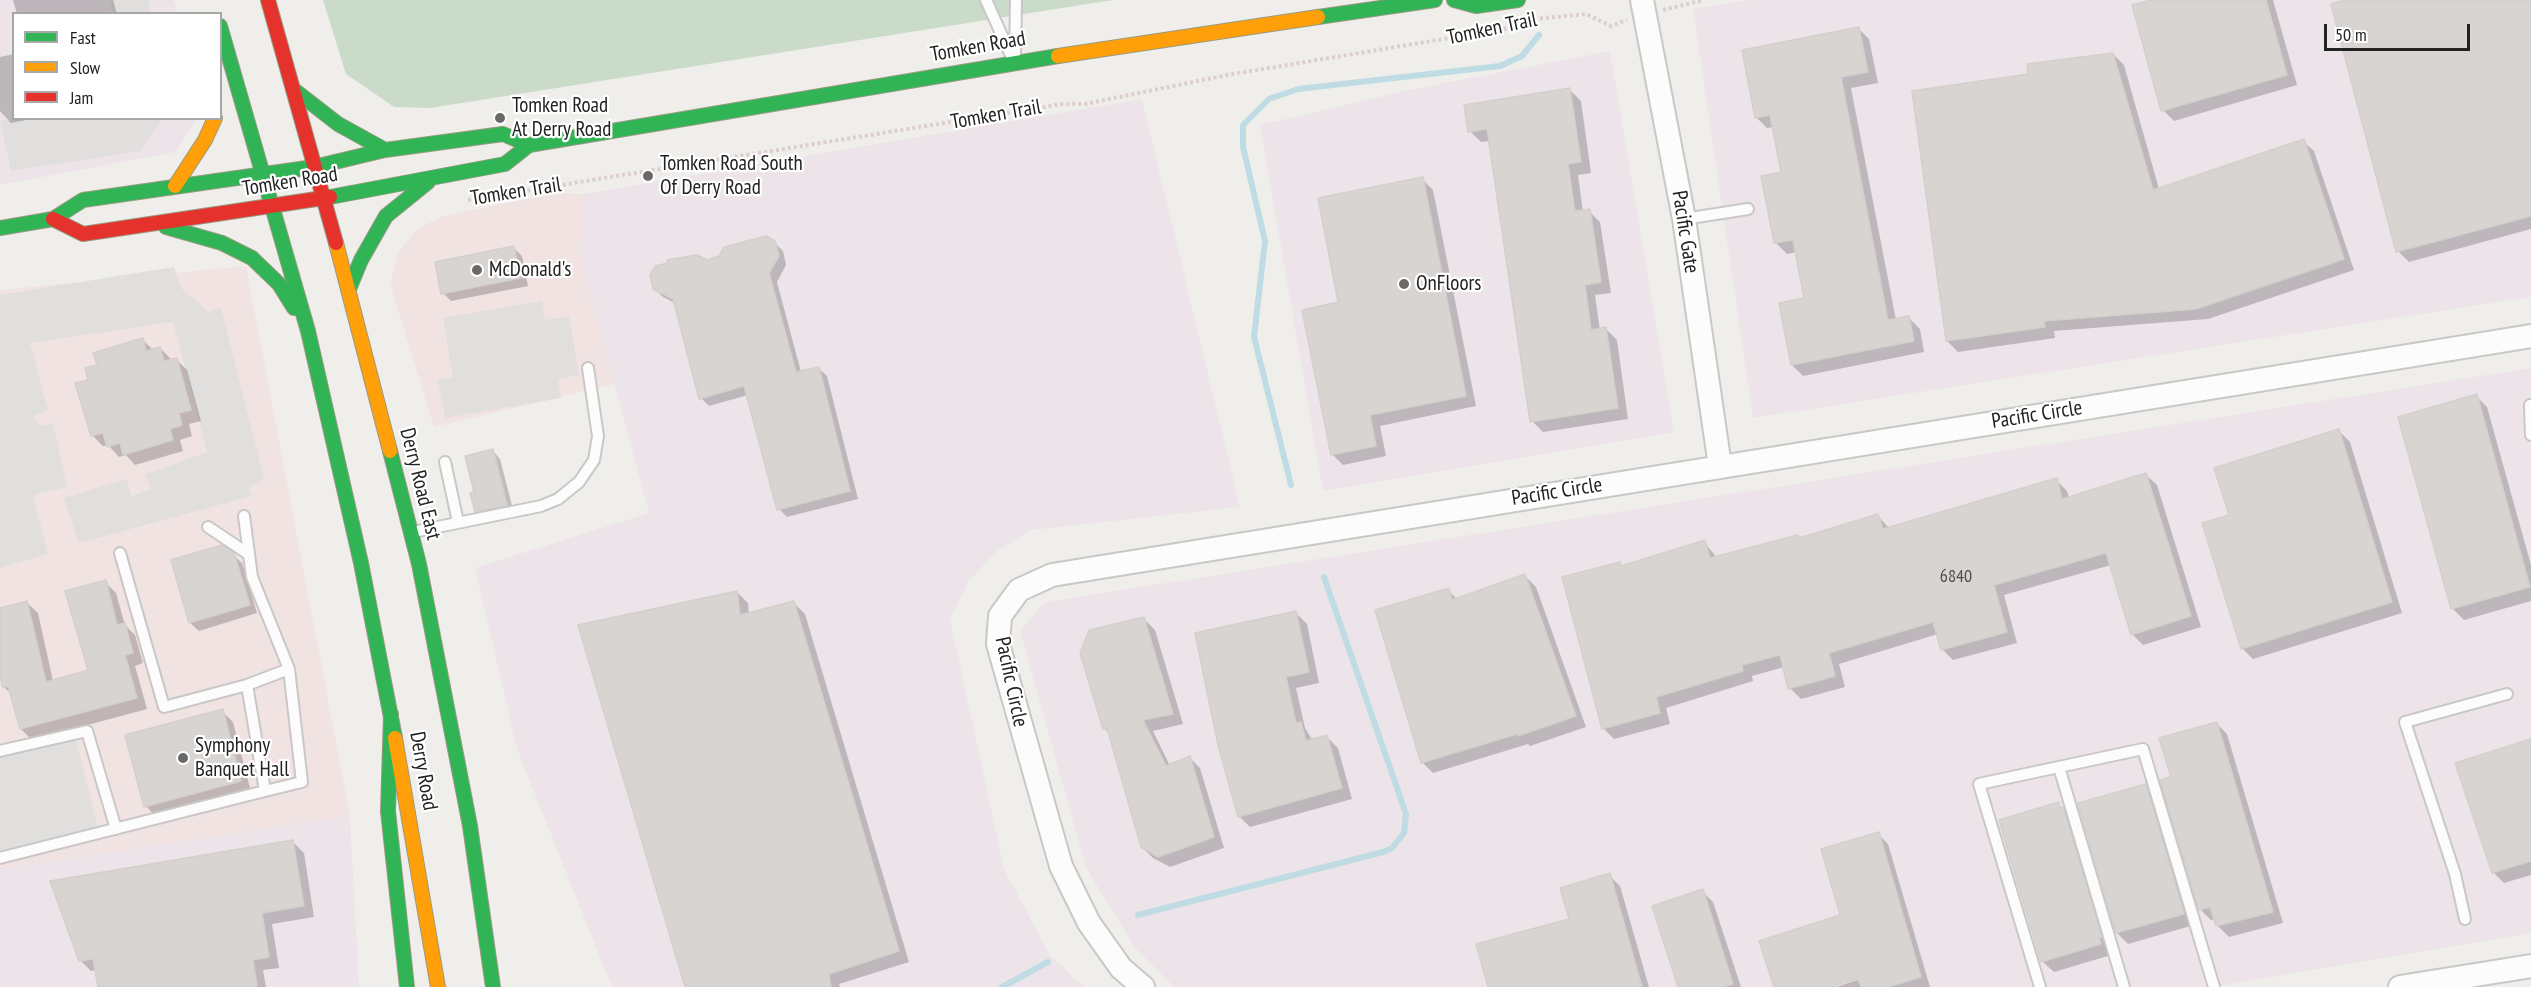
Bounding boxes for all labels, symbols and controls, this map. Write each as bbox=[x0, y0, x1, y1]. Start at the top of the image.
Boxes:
street label: Tomken Trail bbox=[1445, 7, 1539, 51]
legend bbox=[12, 12, 222, 120]
scale bar bbox=[2327, 12, 2472, 50]
text: 50 m bbox=[2335, 23, 2367, 46]
text: Fast bbox=[70, 26, 96, 49]
street label: Tomken Road bbox=[929, 26, 1027, 68]
text: Slow bbox=[70, 56, 100, 79]
text: Jam bbox=[70, 86, 93, 109]
place label: Tomken Road At Derry Road bbox=[512, 93, 611, 143]
street label: Tomken Trail bbox=[949, 95, 1043, 135]
marker: Tomken Road At Derry Road bbox=[493, 111, 507, 125]
place label: Tomken Road South Of Derry Road bbox=[660, 151, 803, 201]
street label: Tomken Road bbox=[241, 162, 339, 202]
marker: Tomken Road South Of Derry Road bbox=[641, 169, 655, 183]
street label: Tomken Trail bbox=[469, 172, 563, 212]
street label: Pacific Gate bbox=[1666, 189, 1704, 275]
place label: McDonald's bbox=[489, 257, 571, 283]
marker: McDonald's bbox=[470, 263, 484, 277]
place label: OnFloors bbox=[1416, 271, 1481, 297]
marker: OnFloors bbox=[1397, 277, 1411, 291]
street label: Pacific Circle bbox=[1990, 395, 2084, 435]
street label: Derry Road East bbox=[394, 426, 446, 542]
street label: Pacific Circle bbox=[1510, 472, 1604, 512]
house number: 6840 bbox=[1940, 566, 1972, 588]
street label: Pacific Circle bbox=[989, 635, 1033, 729]
street label: Derry Road bbox=[404, 730, 442, 812]
place label: Symphony Banquet Hall bbox=[195, 733, 289, 783]
marker: Symphony Banquet Hall bbox=[176, 751, 190, 765]

